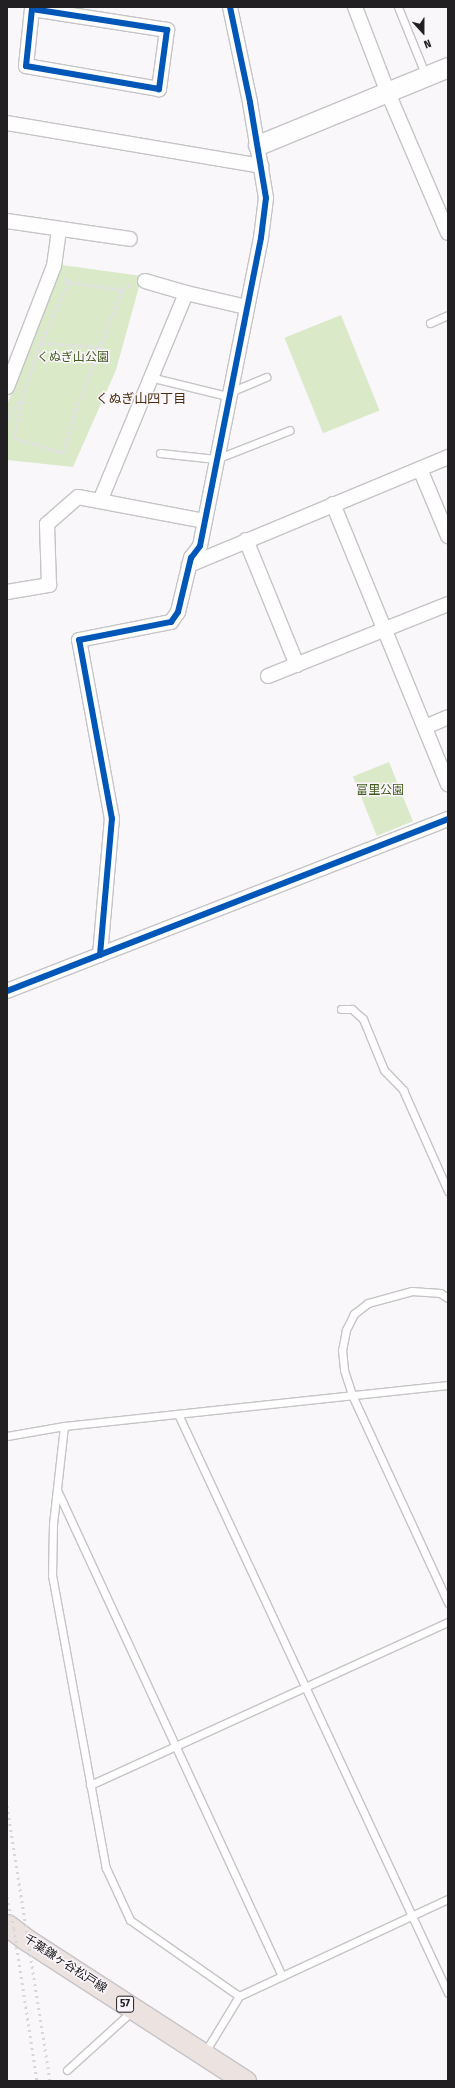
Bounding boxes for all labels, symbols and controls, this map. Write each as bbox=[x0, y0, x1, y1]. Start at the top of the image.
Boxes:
north arrow bbox=[403, 12, 443, 52]
text: N bbox=[422, 36, 433, 51]
park label: くぬぎ山公園 bbox=[37, 351, 109, 365]
district label: くぬぎ山四丁目 bbox=[96, 391, 186, 407]
park label: 富里公園 bbox=[356, 784, 404, 798]
street label: 千葉鎌ヶ谷松戸線 bbox=[21, 1932, 109, 1996]
road number: 57 bbox=[116, 1995, 134, 2013]

